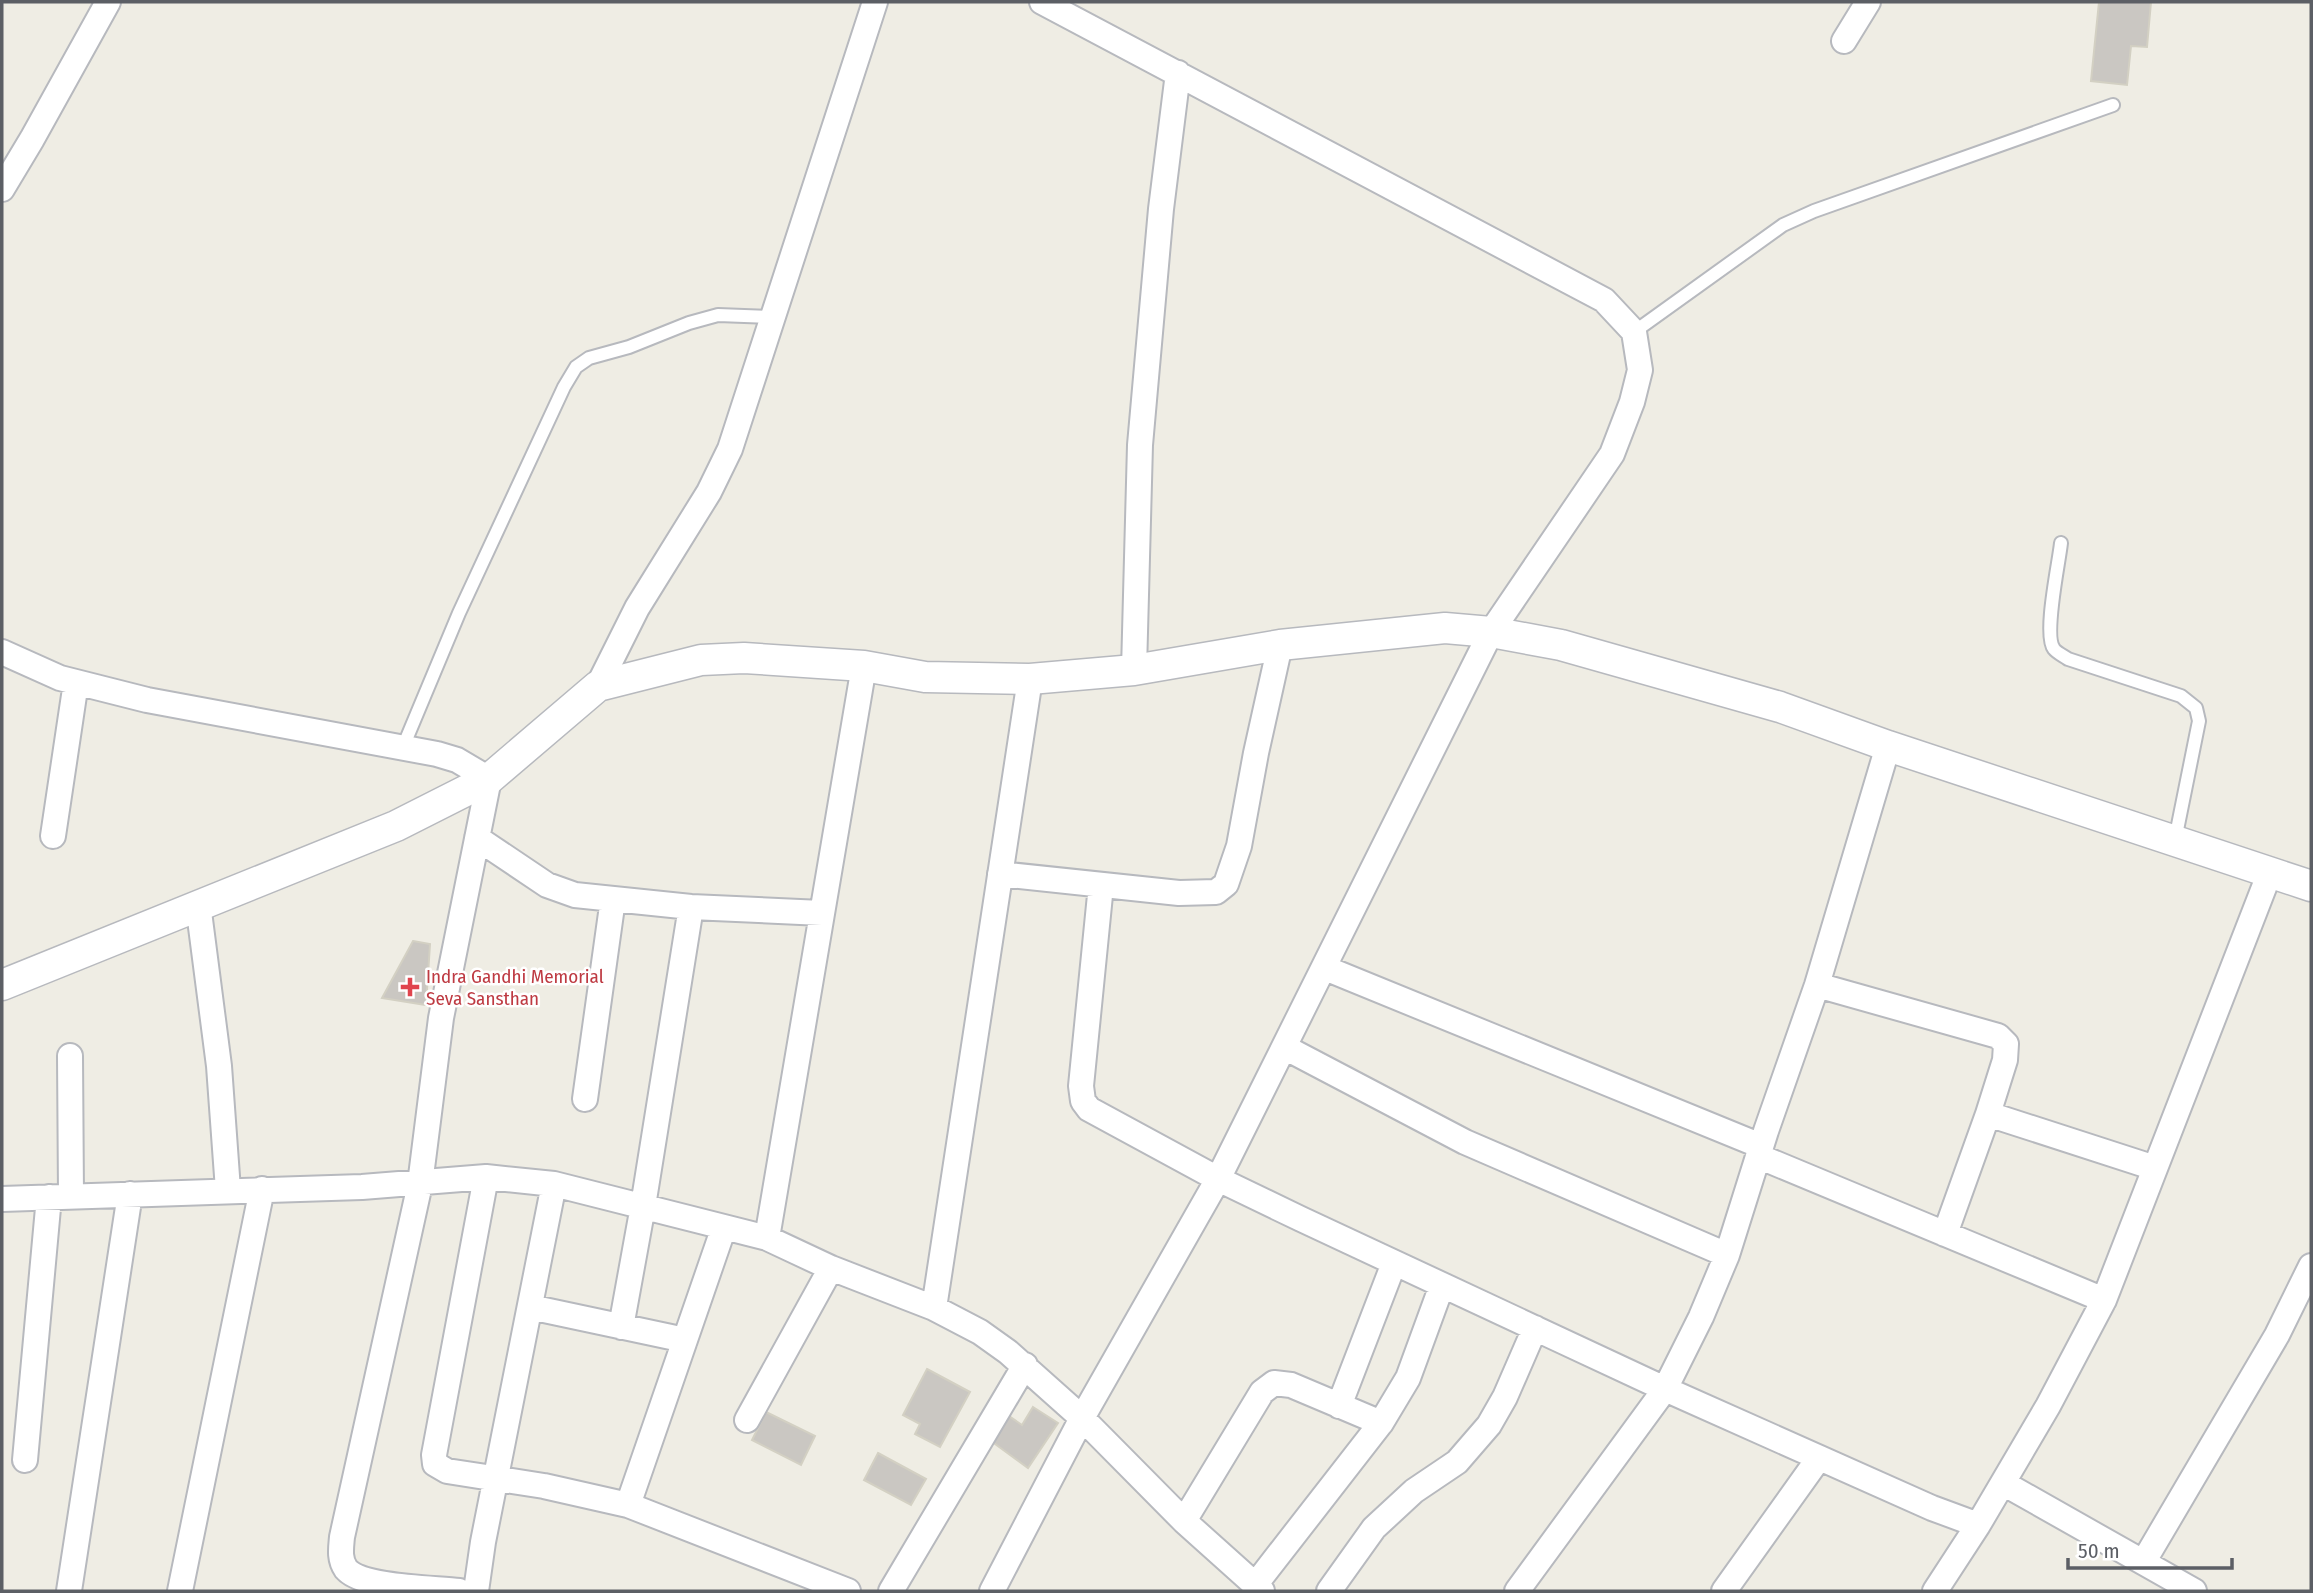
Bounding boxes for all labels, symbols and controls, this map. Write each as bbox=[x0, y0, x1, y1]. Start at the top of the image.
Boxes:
place label: Indra Gandhi Memorial Seva Sansthan bbox=[426, 965, 604, 1010]
marker: Indra Gandhi Memorial Seva Sansthan bbox=[400, 977, 420, 997]
scale bar bbox=[2068, 1526, 2232, 1570]
text: 50 m bbox=[2078, 1538, 2120, 1564]

